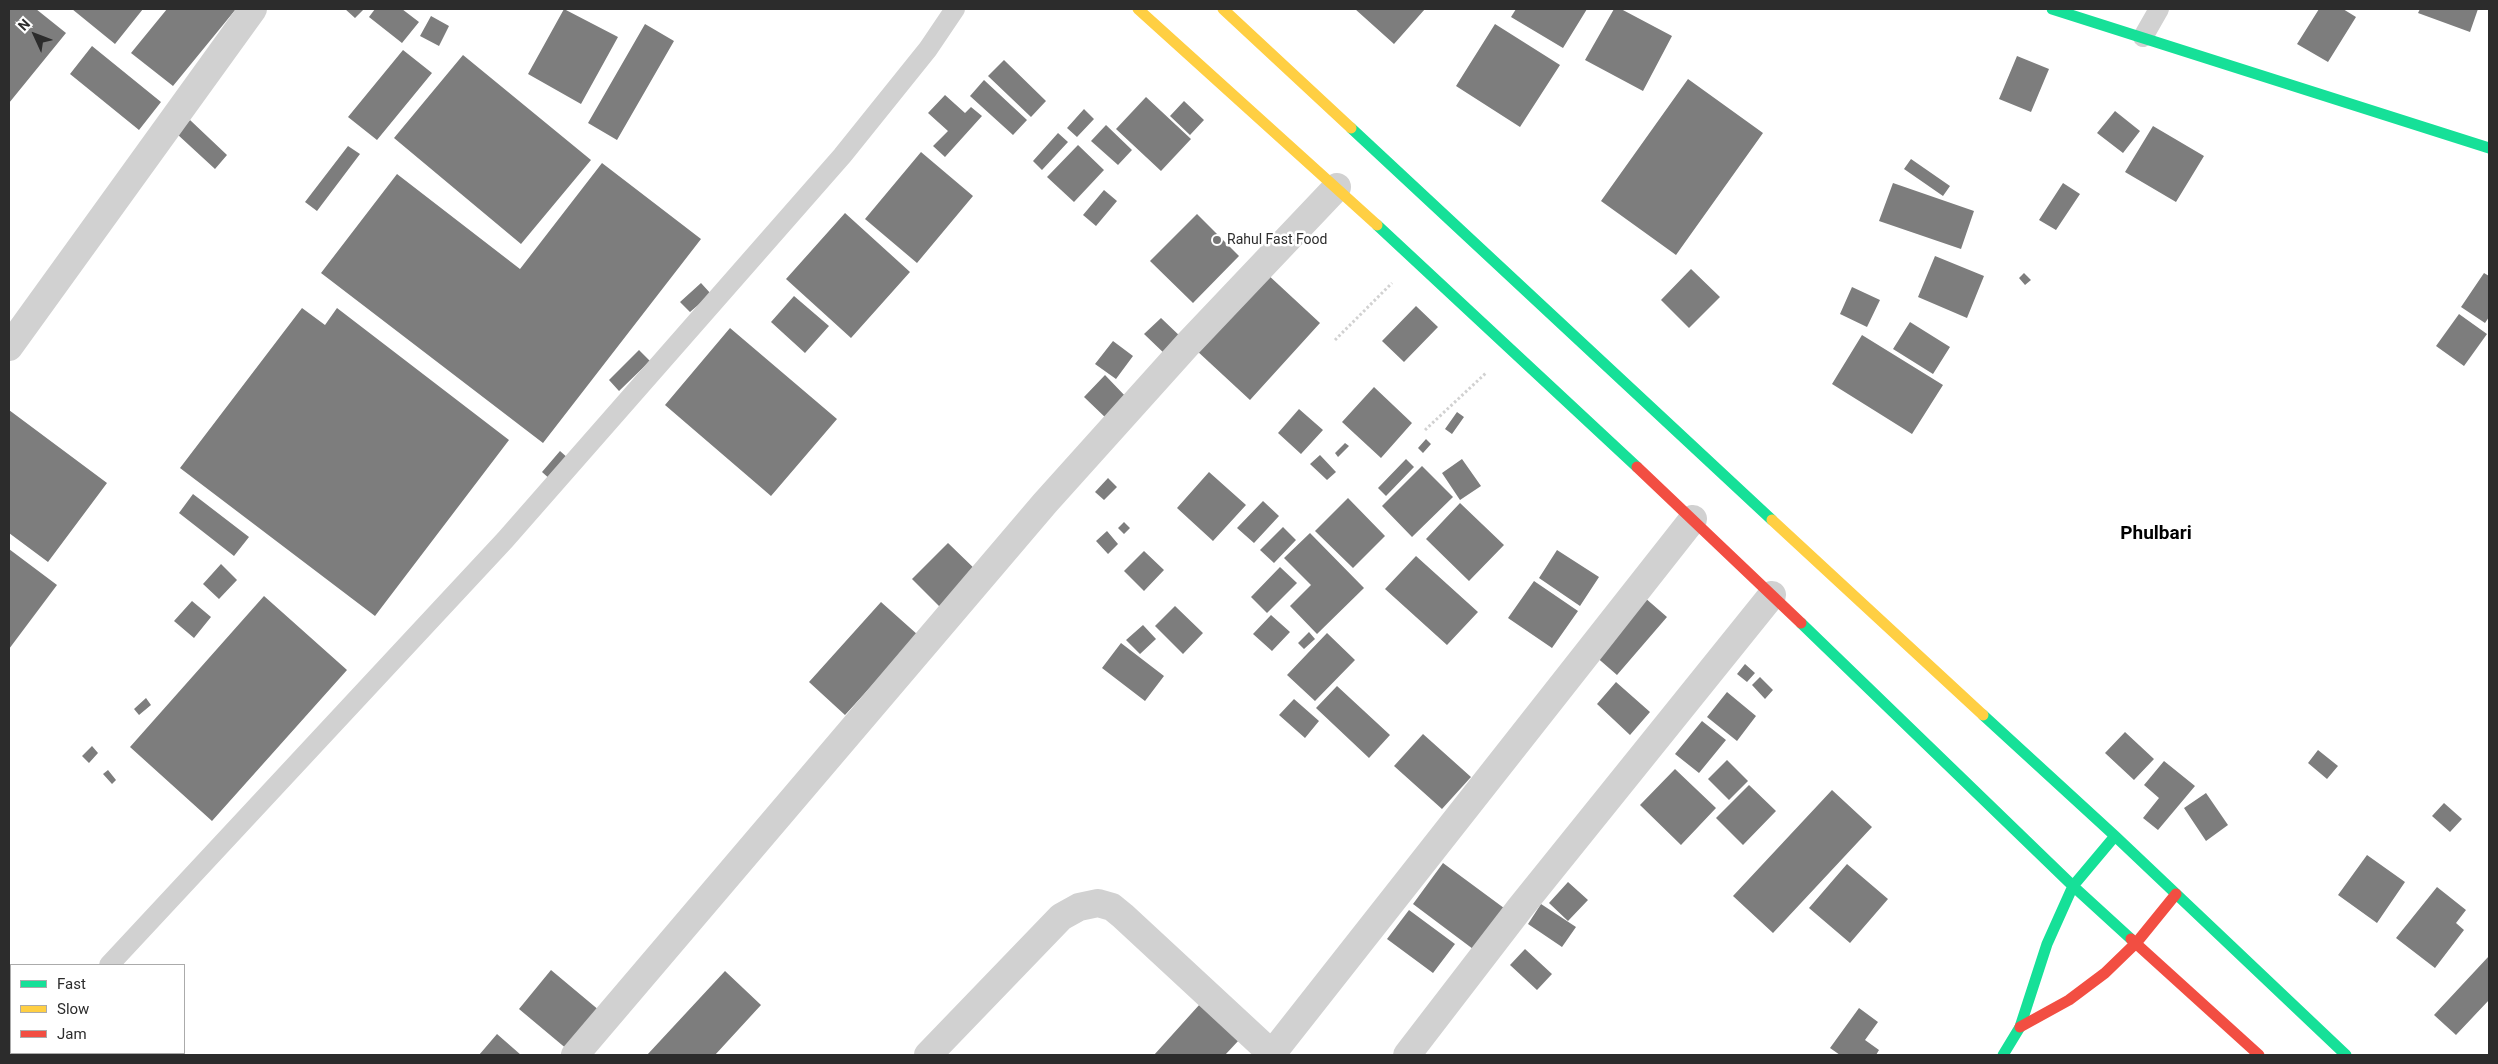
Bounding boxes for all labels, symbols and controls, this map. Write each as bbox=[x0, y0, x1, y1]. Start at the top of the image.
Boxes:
north arrow bbox=[10, 10, 60, 60]
text: N bbox=[15, 16, 33, 34]
place label: Rahul Fast Food bbox=[1227, 232, 1327, 248]
marker: Rahul Fast Food bbox=[1211, 234, 1223, 246]
district label: Phulbari bbox=[2120, 523, 2192, 545]
legend bbox=[10, 964, 185, 1054]
text: Fast bbox=[57, 975, 86, 993]
text: Slow bbox=[57, 1000, 89, 1018]
text: Jam bbox=[57, 1025, 87, 1043]

